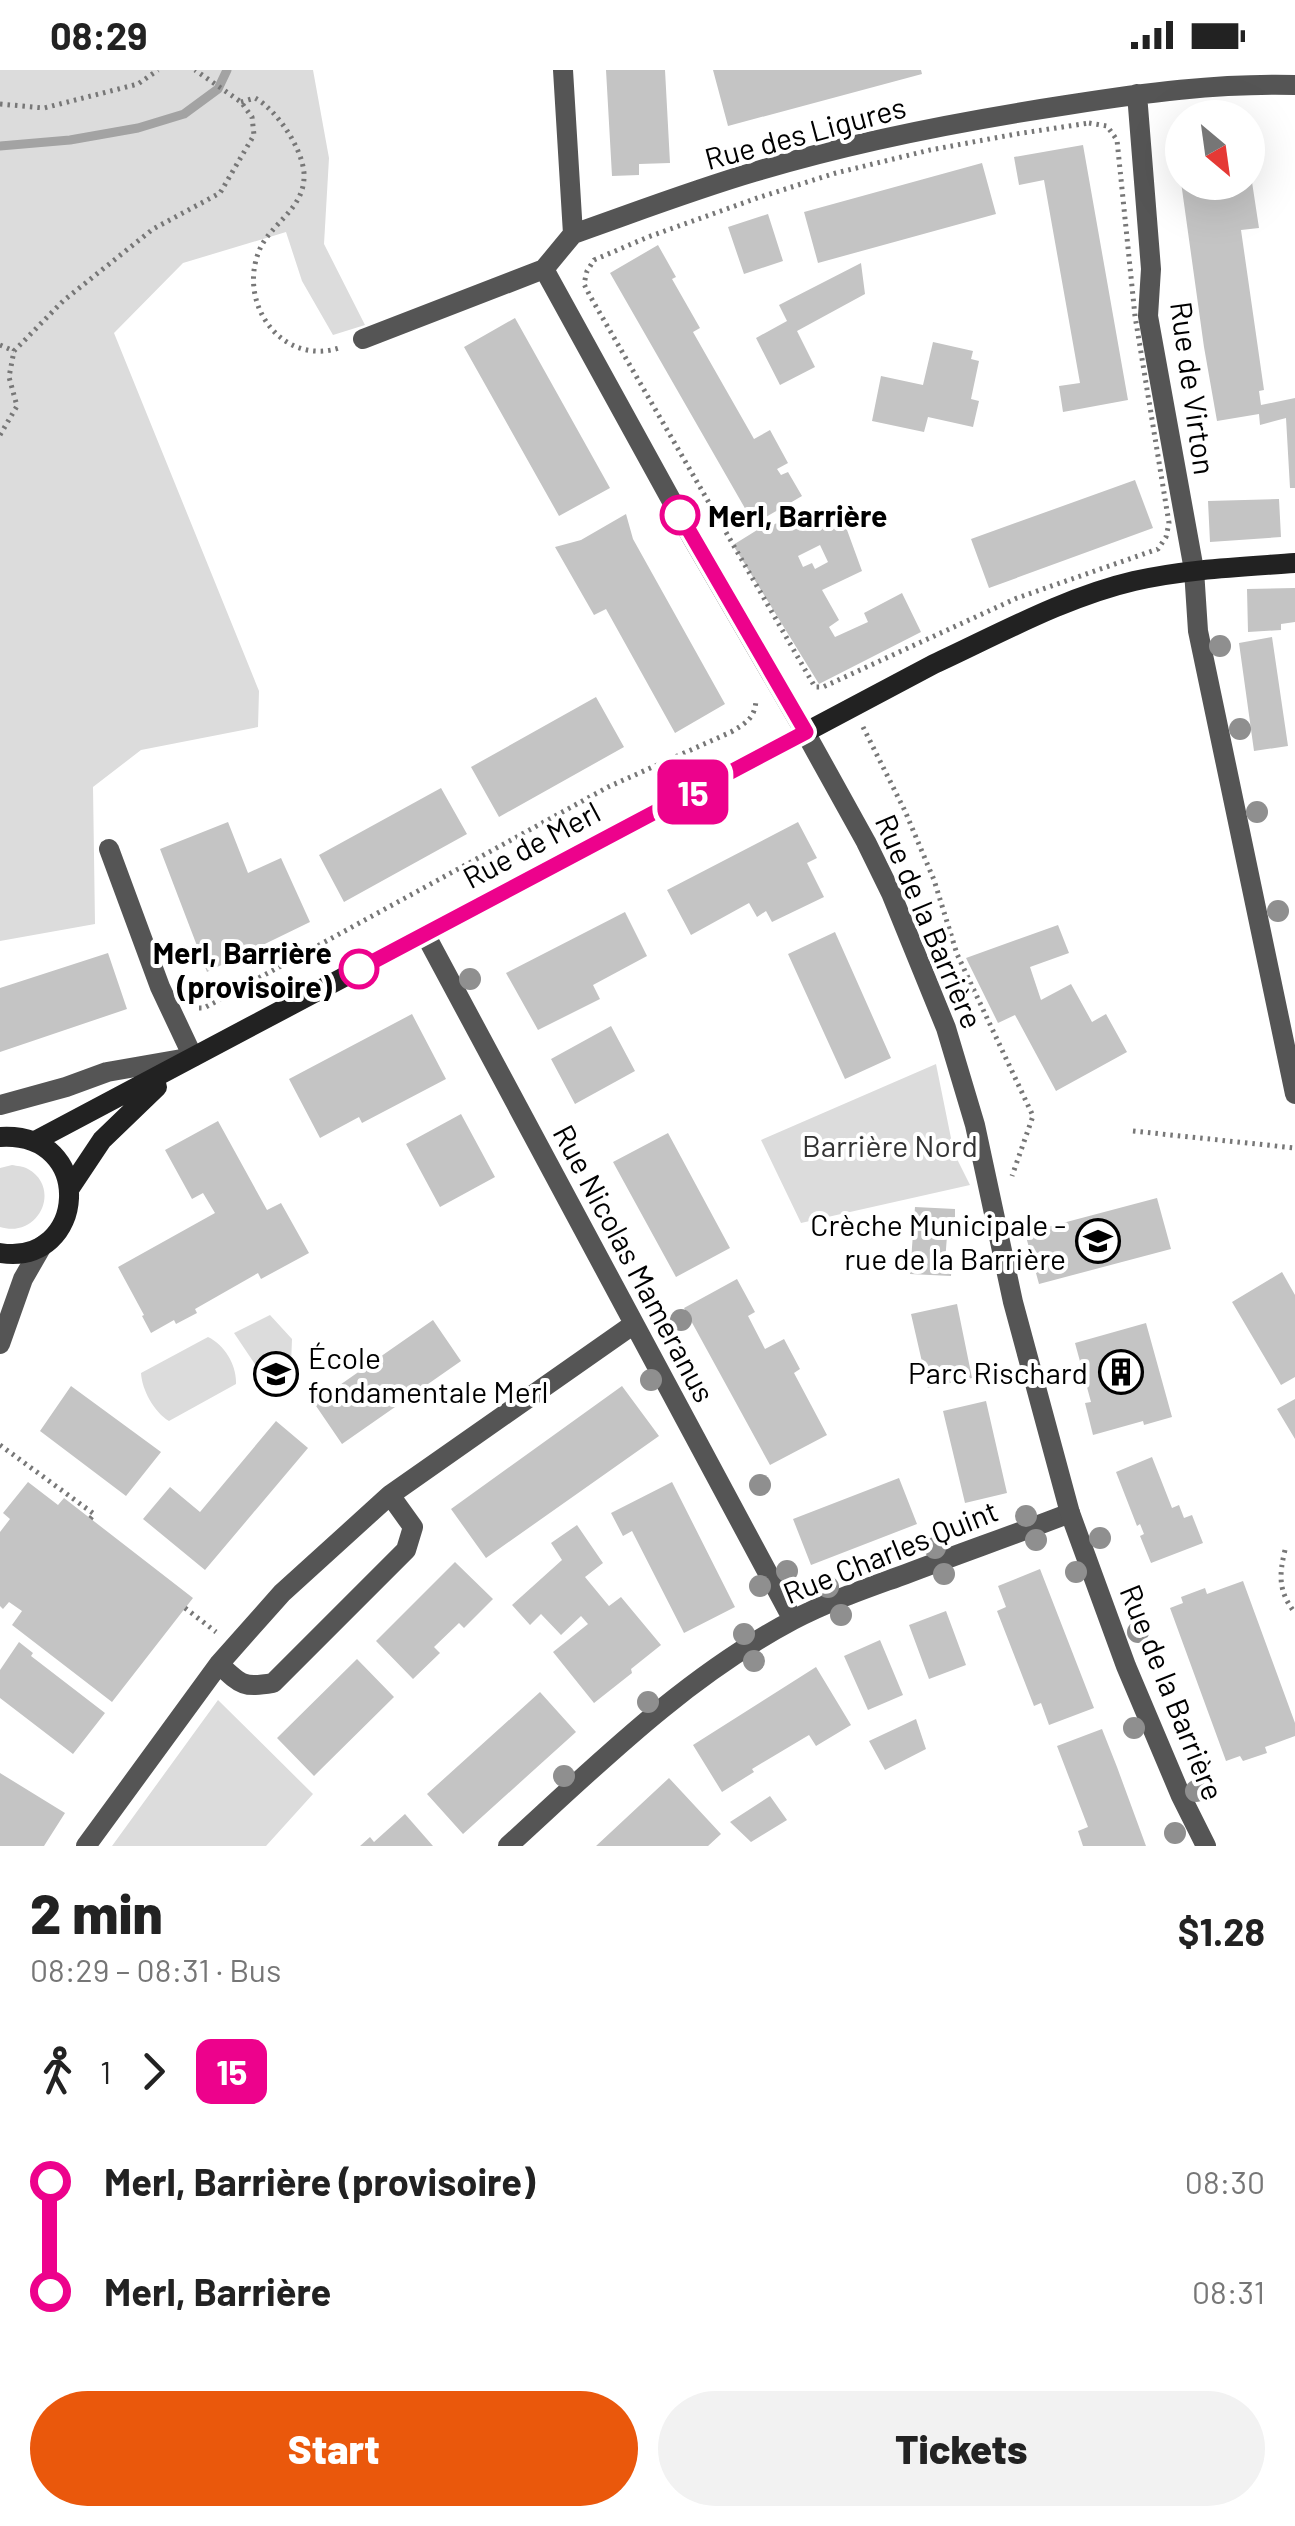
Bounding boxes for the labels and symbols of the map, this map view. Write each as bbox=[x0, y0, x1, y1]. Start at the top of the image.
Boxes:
street label: Rue des Ligures bbox=[701, 88, 909, 176]
north arrow bbox=[1165, 100, 1265, 200]
street label: Rue de Virton bbox=[1164, 299, 1224, 477]
marker: Merl, Barrière bbox=[661, 496, 699, 534]
place label: Merl, Barrière bbox=[708, 497, 887, 533]
line badge: 15 bbox=[648, 760, 738, 824]
street label: Rue de Merl bbox=[456, 793, 606, 895]
street label: Rue de la Barrière bbox=[869, 808, 991, 1034]
place label: Merl, Barrière (provisoire) bbox=[153, 934, 333, 1004]
marker: Merl, Barrière (provisoire) bbox=[340, 950, 378, 988]
street label: Rue Nicolas Mameranus bbox=[547, 1118, 723, 1408]
park label: Barrière Nord bbox=[802, 1127, 978, 1163]
place label: Crèche Municipale - rue de la Barrière bbox=[810, 1206, 1066, 1276]
school or university icon: Crèche Municipale - rue de la Barrière bbox=[1075, 1218, 1121, 1264]
place label: École fondamentale Merl bbox=[308, 1339, 548, 1409]
building icon: Parc Rischard bbox=[1098, 1349, 1144, 1395]
school or university icon: École fondamentale Merl bbox=[253, 1351, 299, 1397]
place label: Parc Rischard bbox=[908, 1354, 1088, 1390]
street label: Rue Charles Quint bbox=[777, 1492, 1003, 1610]
street label: Rue de la Barrière bbox=[1113, 1579, 1233, 1805]

